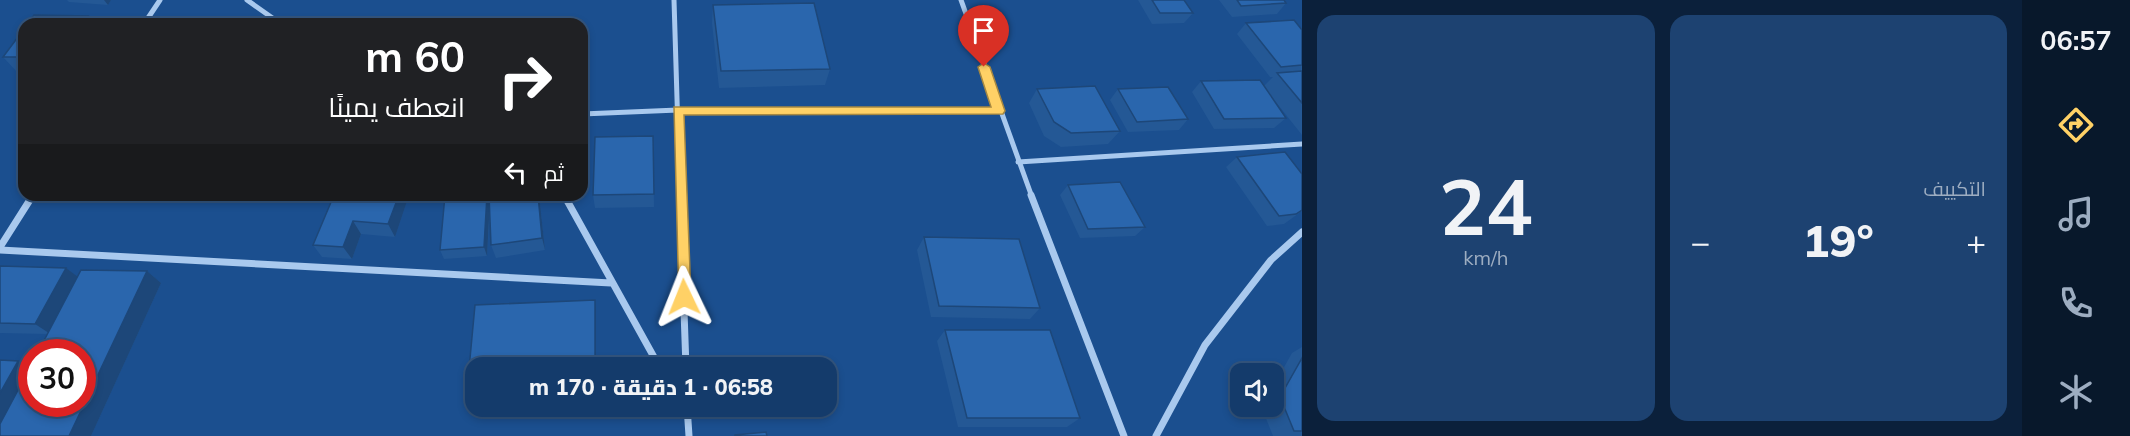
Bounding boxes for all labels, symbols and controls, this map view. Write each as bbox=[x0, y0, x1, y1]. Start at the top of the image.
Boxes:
pin bbox=[958, 5, 1009, 67]
icon: arrive bbox=[967, 14, 1000, 47]
text: 06:57 bbox=[2040, 23, 2112, 57]
text: 60 m bbox=[365, 30, 465, 83]
icon: right bbox=[486, 42, 564, 120]
text: انعطف يمينًا bbox=[328, 90, 465, 124]
icon: directions bbox=[2055, 104, 2097, 146]
icon: left bbox=[499, 156, 532, 189]
text: 24 bbox=[1439, 157, 1533, 255]
text: ثم bbox=[544, 159, 564, 187]
text: التكييف bbox=[1923, 176, 1986, 201]
icon: music bbox=[2055, 193, 2097, 235]
text: 19° bbox=[1803, 212, 1874, 268]
text: − bbox=[1691, 221, 1710, 262]
text: + bbox=[1966, 221, 1986, 262]
text: km/h bbox=[1463, 245, 1508, 270]
position arrow bbox=[652, 265, 716, 329]
icon: phone bbox=[2055, 282, 2097, 324]
speed limit sign: 30 bbox=[18, 339, 96, 417]
map controls bbox=[1230, 363, 1284, 417]
button: sound bbox=[1230, 363, 1284, 417]
icon: climate bbox=[2055, 371, 2097, 413]
text: 06:58 · 1 دقيقة · 170 m bbox=[529, 373, 773, 401]

